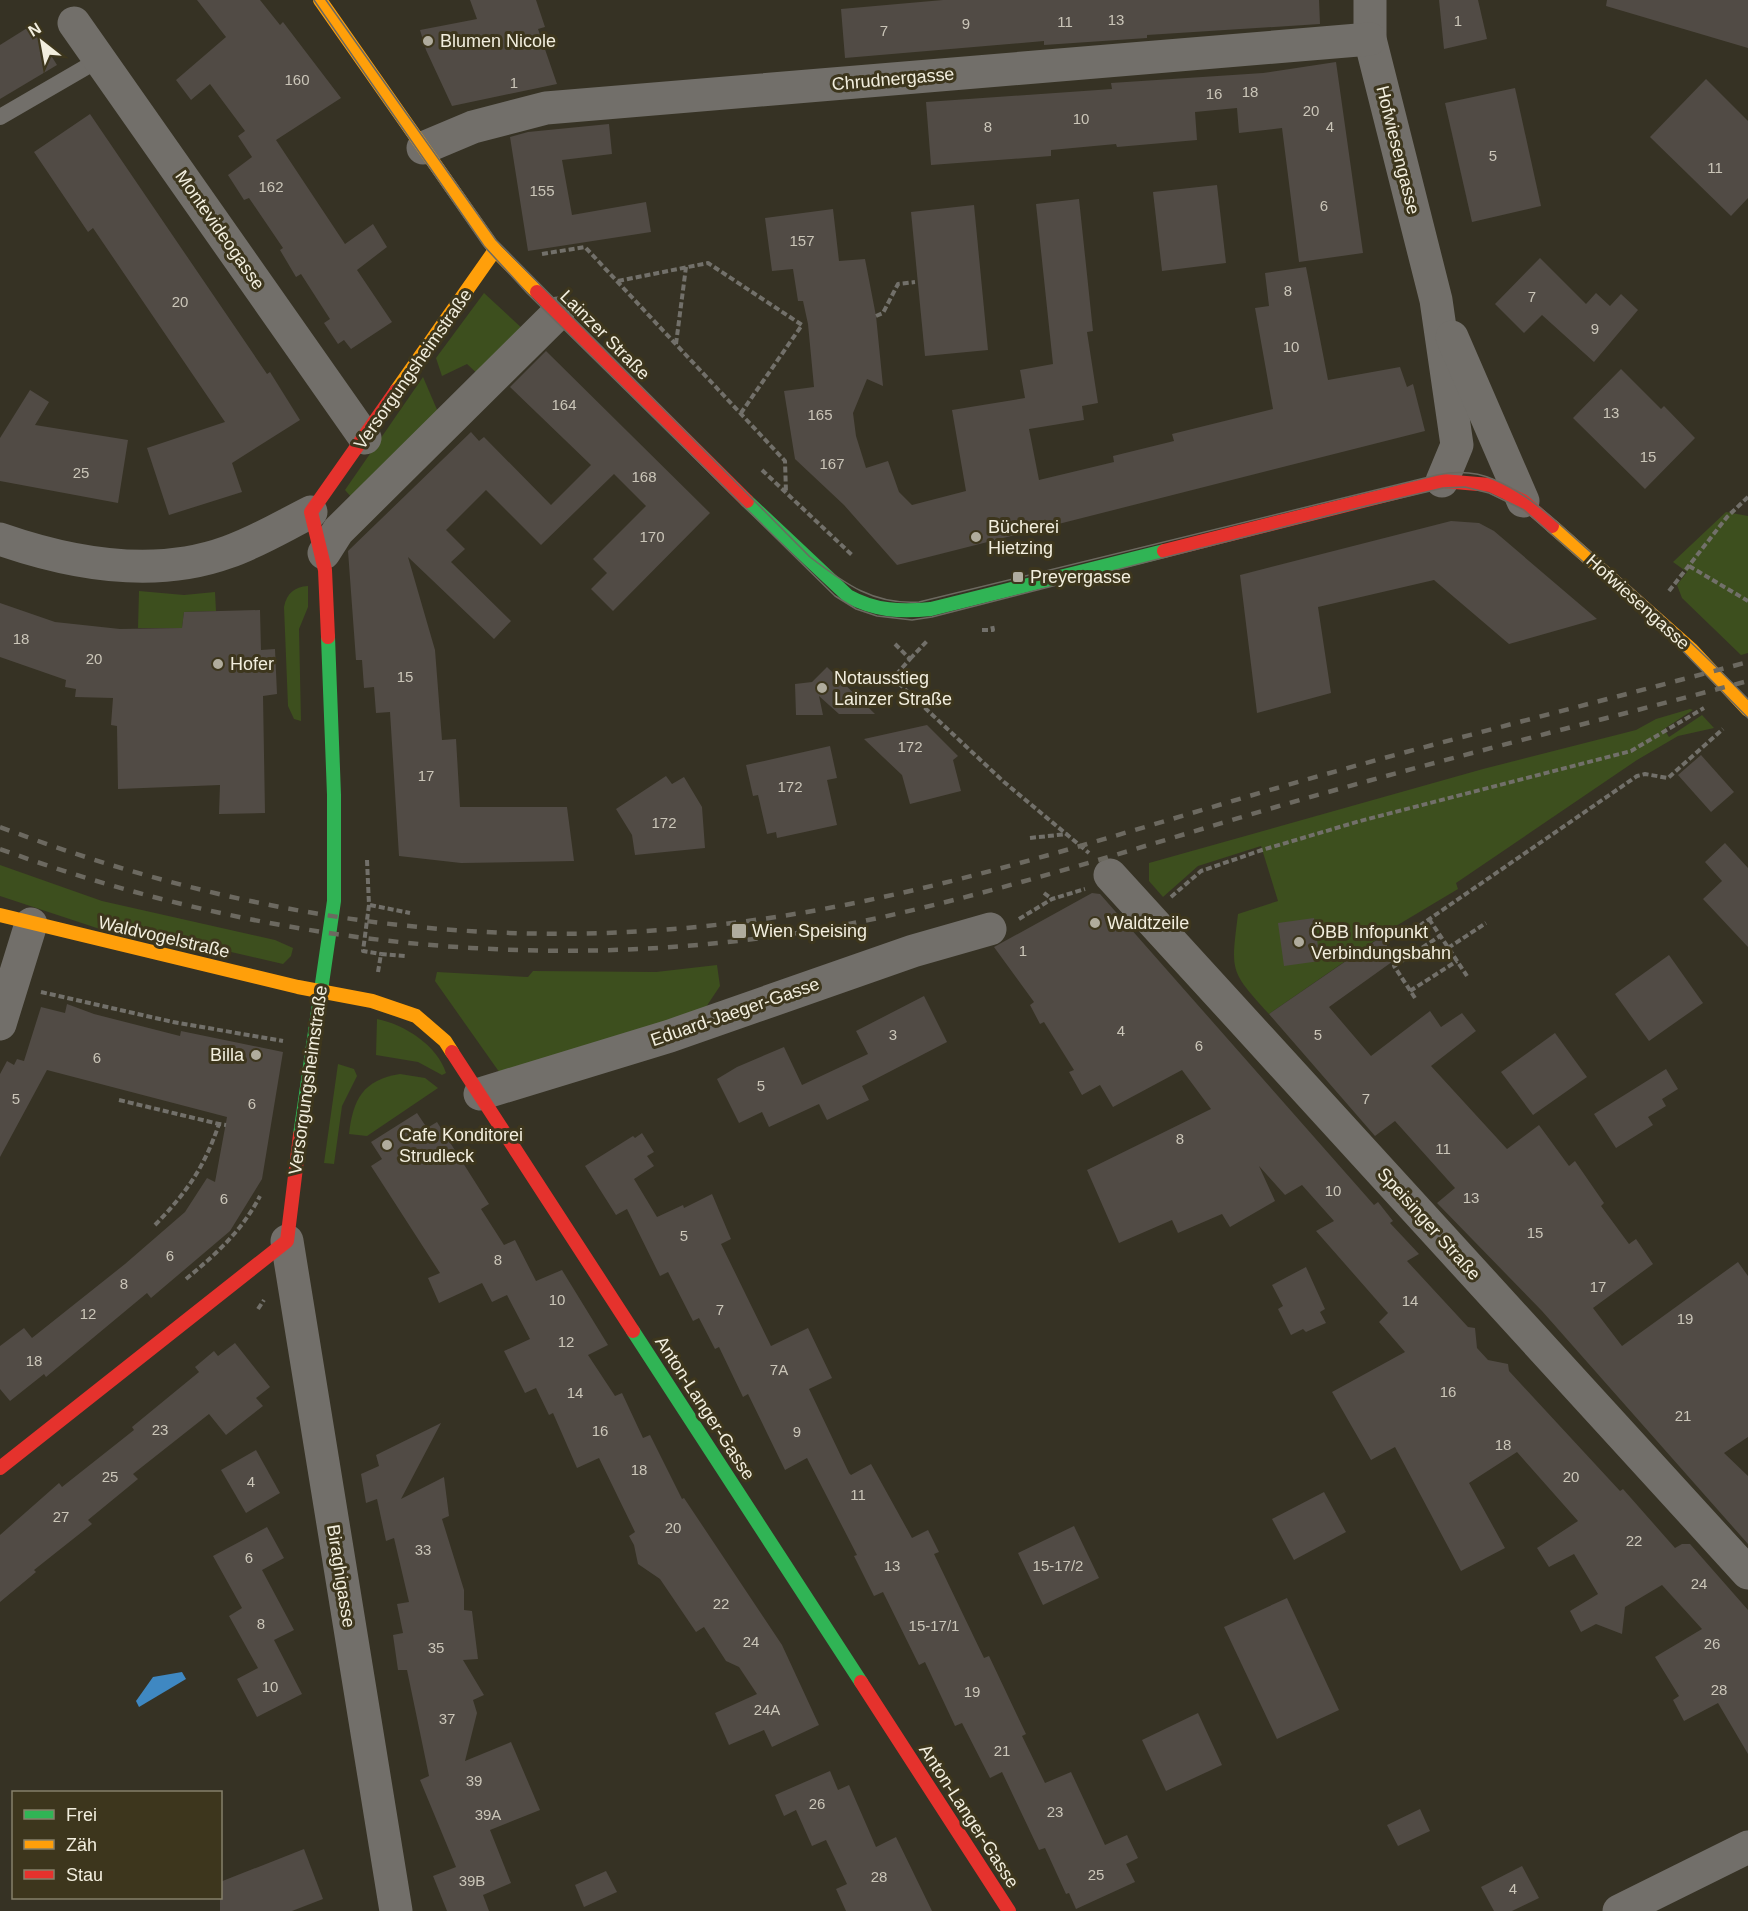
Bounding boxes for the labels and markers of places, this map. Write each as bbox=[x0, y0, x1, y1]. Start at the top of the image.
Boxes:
place label: Blumen Nicole bbox=[440, 31, 556, 51]
marker: Blumen Nicole bbox=[421, 34, 435, 48]
place label: Bücherei Hietzing bbox=[988, 517, 1059, 558]
marker: Bücherei Hietzing bbox=[969, 530, 983, 544]
place label: Preyergasse bbox=[1030, 567, 1131, 587]
marker: Preyergasse bbox=[1011, 570, 1025, 584]
place label: Hofer bbox=[230, 654, 274, 674]
marker: Hofer bbox=[211, 657, 225, 671]
place label: Notausstieg Lainzer Straße bbox=[834, 668, 952, 709]
marker: Notausstieg Lainzer Straße bbox=[815, 681, 829, 695]
place label: Waldtzeile bbox=[1107, 913, 1189, 933]
marker: Waldtzeile bbox=[1088, 916, 1102, 930]
place label: Wien Speising bbox=[752, 921, 867, 941]
marker: Wien Speising bbox=[730, 922, 748, 940]
place label: ÖBB Infopunkt Verbindungsbahn bbox=[1311, 922, 1451, 963]
marker: ÖBB Infopunkt Verbindungsbahn bbox=[1292, 935, 1306, 949]
place label: Billa bbox=[210, 1045, 245, 1065]
marker: Billa bbox=[249, 1048, 263, 1062]
place label: Cafe Konditorei Strudleck bbox=[399, 1125, 523, 1166]
marker: Cafe Konditorei Strudleck bbox=[380, 1138, 394, 1152]

